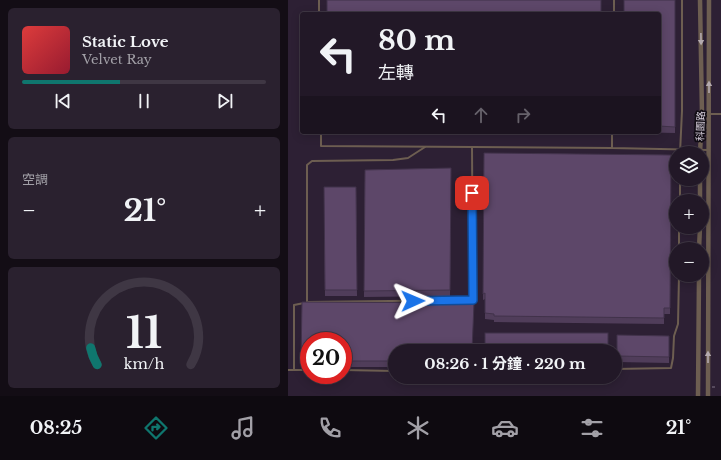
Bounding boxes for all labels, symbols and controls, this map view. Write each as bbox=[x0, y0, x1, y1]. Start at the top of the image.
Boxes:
text: 80 m bbox=[378, 23, 455, 58]
icon: left bbox=[312, 28, 364, 80]
text: Static Love bbox=[82, 32, 168, 51]
one-way arrow bbox=[698, 33, 704, 46]
text: Velvet Ray bbox=[82, 51, 152, 68]
text: 左轉 bbox=[378, 62, 414, 84]
one-way arrow bbox=[706, 80, 712, 93]
icon: previous bbox=[52, 90, 74, 112]
icon: pause bbox=[133, 90, 155, 112]
icon: next bbox=[214, 90, 236, 112]
icon: left bbox=[428, 104, 450, 126]
icon: ahead bbox=[470, 104, 492, 126]
icon: right bbox=[512, 104, 534, 126]
street label: 科園路 bbox=[693, 111, 708, 141]
map controls bbox=[669, 146, 709, 282]
button: layers bbox=[669, 146, 709, 186]
text: 空調 bbox=[22, 171, 48, 188]
pin bbox=[455, 176, 489, 210]
icon: arrive bbox=[461, 182, 483, 204]
text: 21° bbox=[124, 192, 166, 229]
button: + bbox=[669, 194, 709, 234]
text: − bbox=[22, 197, 36, 224]
text: + bbox=[254, 197, 266, 224]
button: − bbox=[669, 242, 709, 282]
position arrow bbox=[392, 280, 434, 322]
text: 11 bbox=[126, 308, 162, 359]
speed limit sign: 20 bbox=[300, 332, 352, 384]
one-way arrow bbox=[705, 350, 711, 363]
text: 08:26 · 1 分鐘 · 220 m bbox=[424, 354, 586, 373]
text: km/h bbox=[124, 355, 164, 373]
icon: directions bbox=[142, 414, 170, 442]
icon: music bbox=[229, 414, 257, 442]
icon: phone bbox=[316, 414, 344, 442]
icon: climate bbox=[404, 414, 432, 442]
icon: car bbox=[491, 414, 519, 442]
icon: filters bbox=[578, 414, 606, 442]
text: 08:25 bbox=[30, 417, 82, 439]
text: 21° bbox=[666, 417, 691, 439]

